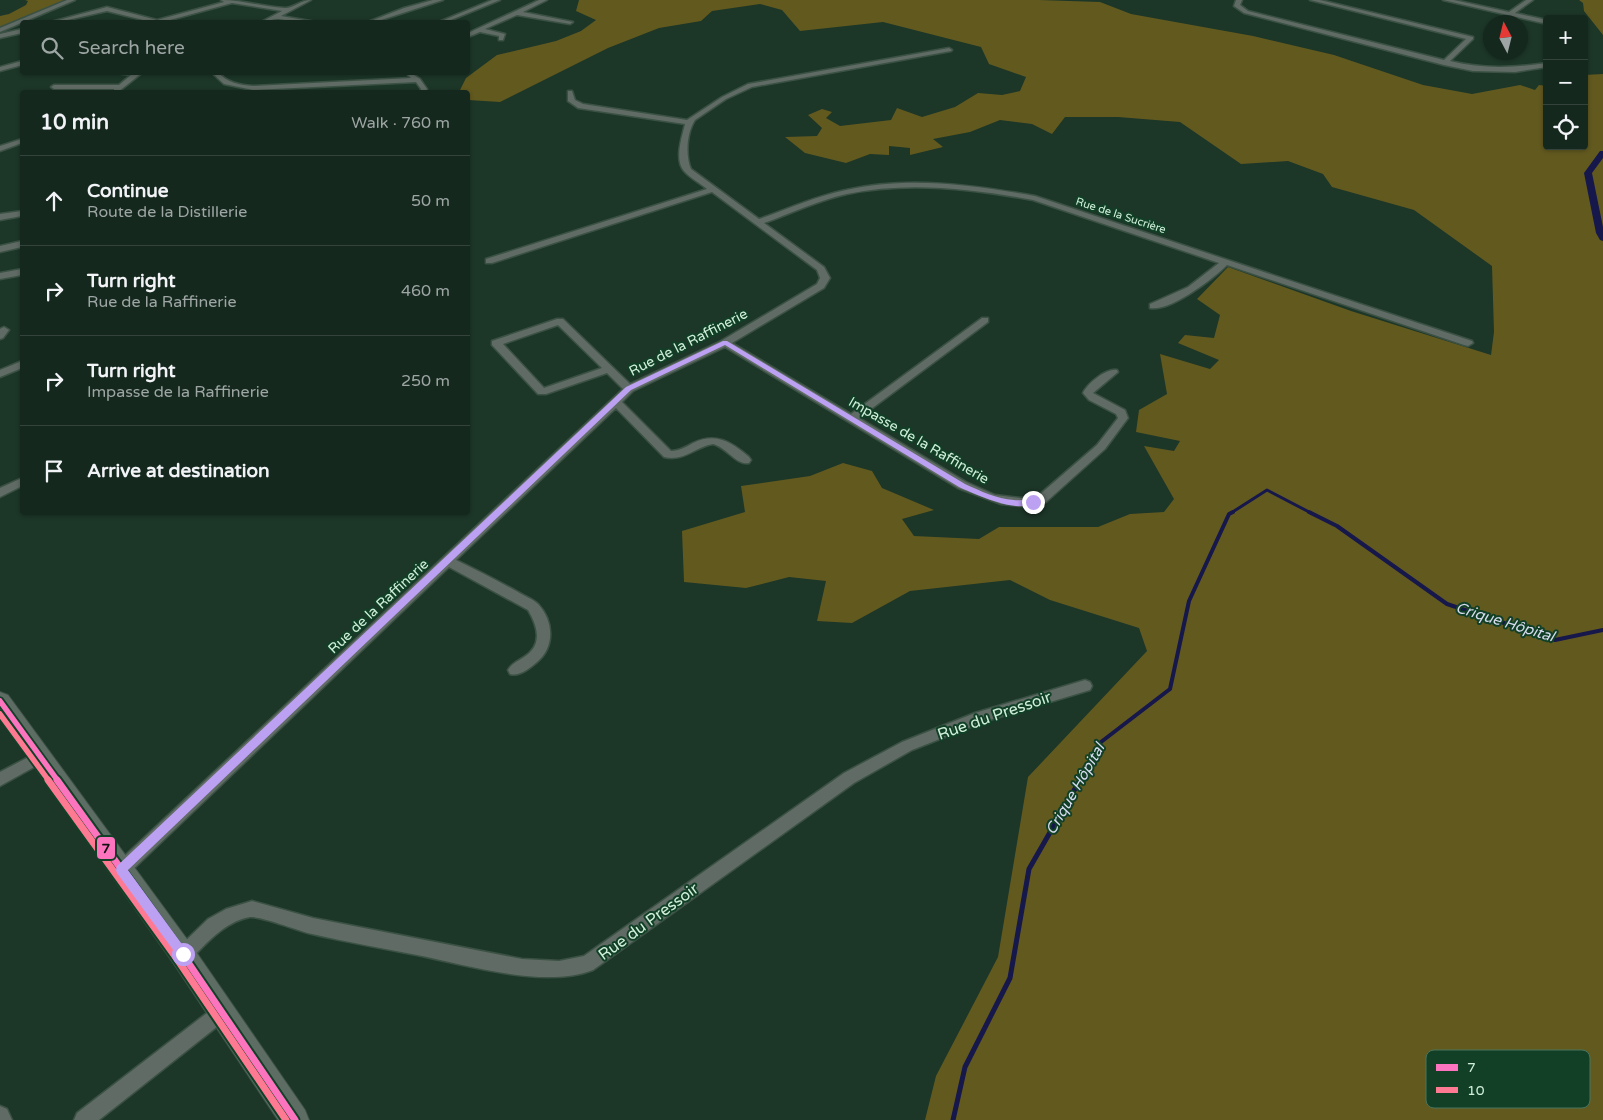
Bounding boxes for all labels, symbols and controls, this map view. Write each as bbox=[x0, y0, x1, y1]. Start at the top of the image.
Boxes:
north arrow bbox=[1483, 15, 1528, 60]
map controls bbox=[1543, 15, 1588, 150]
button: + bbox=[1543, 15, 1588, 60]
search box bbox=[20, 20, 470, 75]
icon: search bbox=[38, 34, 66, 62]
text: Search here bbox=[78, 37, 185, 59]
button: − bbox=[1543, 60, 1588, 105]
button: locate bbox=[1543, 105, 1588, 150]
text: 10 min bbox=[40, 110, 109, 135]
text: Walk · 760 m bbox=[351, 113, 450, 133]
text: Continue bbox=[87, 180, 169, 202]
icon: ahead bbox=[40, 187, 68, 215]
text: 50 m bbox=[411, 191, 450, 211]
street label: Rue de la Sucrière bbox=[1074, 195, 1168, 236]
text: Route de la Distillerie bbox=[87, 202, 247, 222]
text: Turn right bbox=[87, 270, 175, 292]
icon: right bbox=[40, 277, 68, 305]
text: 460 m bbox=[401, 281, 450, 301]
text: Rue de la Raffinerie bbox=[87, 292, 236, 312]
street label: Rue de la Raffinerie bbox=[626, 305, 750, 380]
text: Turn right bbox=[87, 360, 175, 382]
icon: right bbox=[40, 367, 68, 395]
text: 250 m bbox=[401, 371, 450, 391]
text: Impasse de la Raffinerie bbox=[87, 382, 269, 402]
street label: Impasse de la Raffinerie bbox=[846, 393, 992, 488]
icon: arrive bbox=[40, 457, 68, 485]
text: Arrive at destination bbox=[87, 460, 270, 482]
route end bbox=[1022, 491, 1045, 514]
street label: Rue de la Raffinerie bbox=[325, 556, 432, 657]
water label: Crique Hôpital bbox=[1454, 598, 1559, 646]
street label: Rue du Pressoir bbox=[935, 687, 1055, 745]
water label: Crique Hôpital bbox=[1042, 738, 1109, 838]
line badge: 7 bbox=[96, 836, 116, 860]
text: 7 bbox=[102, 840, 111, 857]
street label: Rue du Pressoir bbox=[595, 878, 703, 965]
route start bbox=[172, 943, 195, 966]
legend bbox=[1426, 1050, 1590, 1108]
text: 7 bbox=[1467, 1059, 1476, 1076]
text: 10 bbox=[1467, 1082, 1485, 1099]

